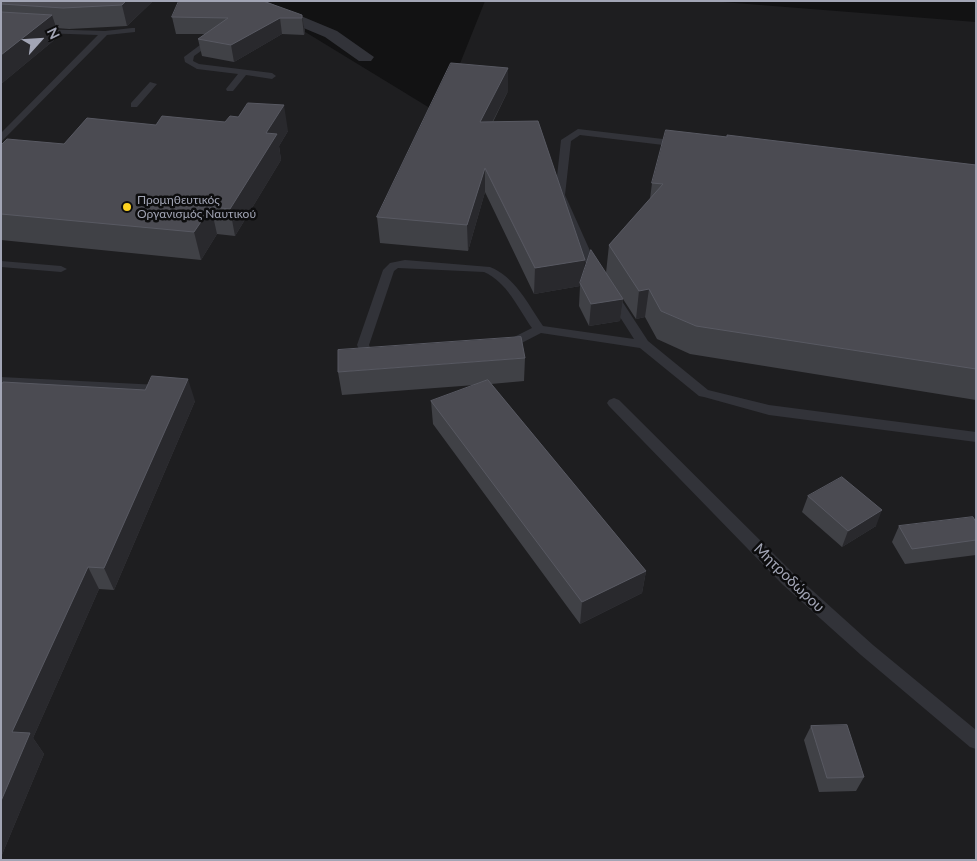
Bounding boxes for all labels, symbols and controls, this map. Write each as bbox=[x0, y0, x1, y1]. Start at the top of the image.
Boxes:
north arrow bbox=[15, 15, 65, 65]
text: N bbox=[44, 25, 64, 42]
place label: Προμηθευτικός Οργανισμός Ναυτικού bbox=[137, 193, 256, 221]
marker: Προμηθευτικός Οργανισμός Ναυτικού bbox=[121, 201, 133, 213]
street label: Μητροδώρου bbox=[750, 540, 828, 616]

